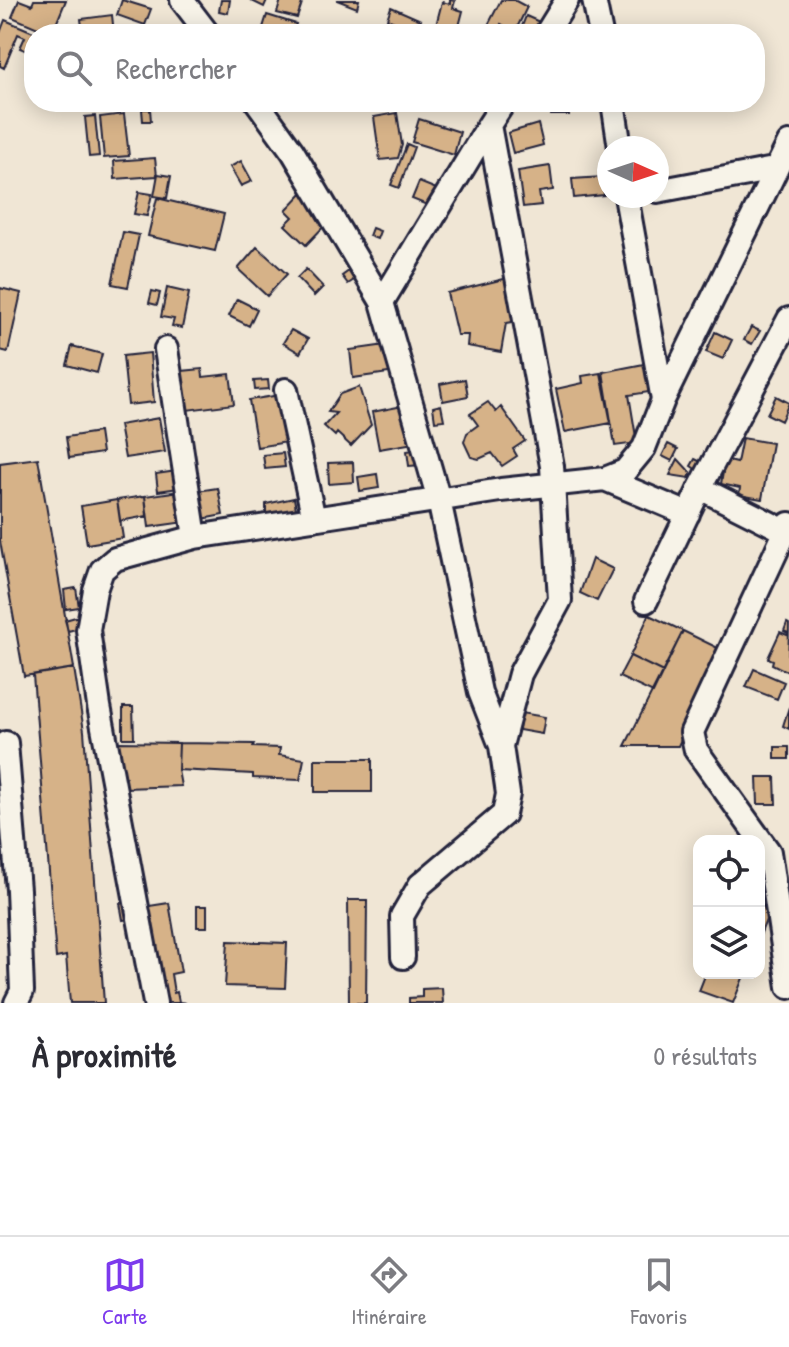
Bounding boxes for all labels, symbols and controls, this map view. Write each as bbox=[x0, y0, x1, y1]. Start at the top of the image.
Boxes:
search box bbox=[24, 24, 765, 112]
icon: search bbox=[52, 46, 96, 90]
text: Rechercher bbox=[116, 48, 237, 88]
north arrow bbox=[597, 136, 669, 208]
map controls bbox=[693, 835, 765, 979]
button: locate bbox=[693, 835, 765, 907]
button: layers bbox=[693, 907, 765, 979]
text: À proximité bbox=[32, 1032, 177, 1078]
text: 0 résultats bbox=[654, 1038, 757, 1073]
tab: Carte bbox=[102, 1253, 147, 1331]
tab: Itinéraire bbox=[351, 1253, 427, 1331]
tab: Favoris bbox=[631, 1253, 687, 1331]

